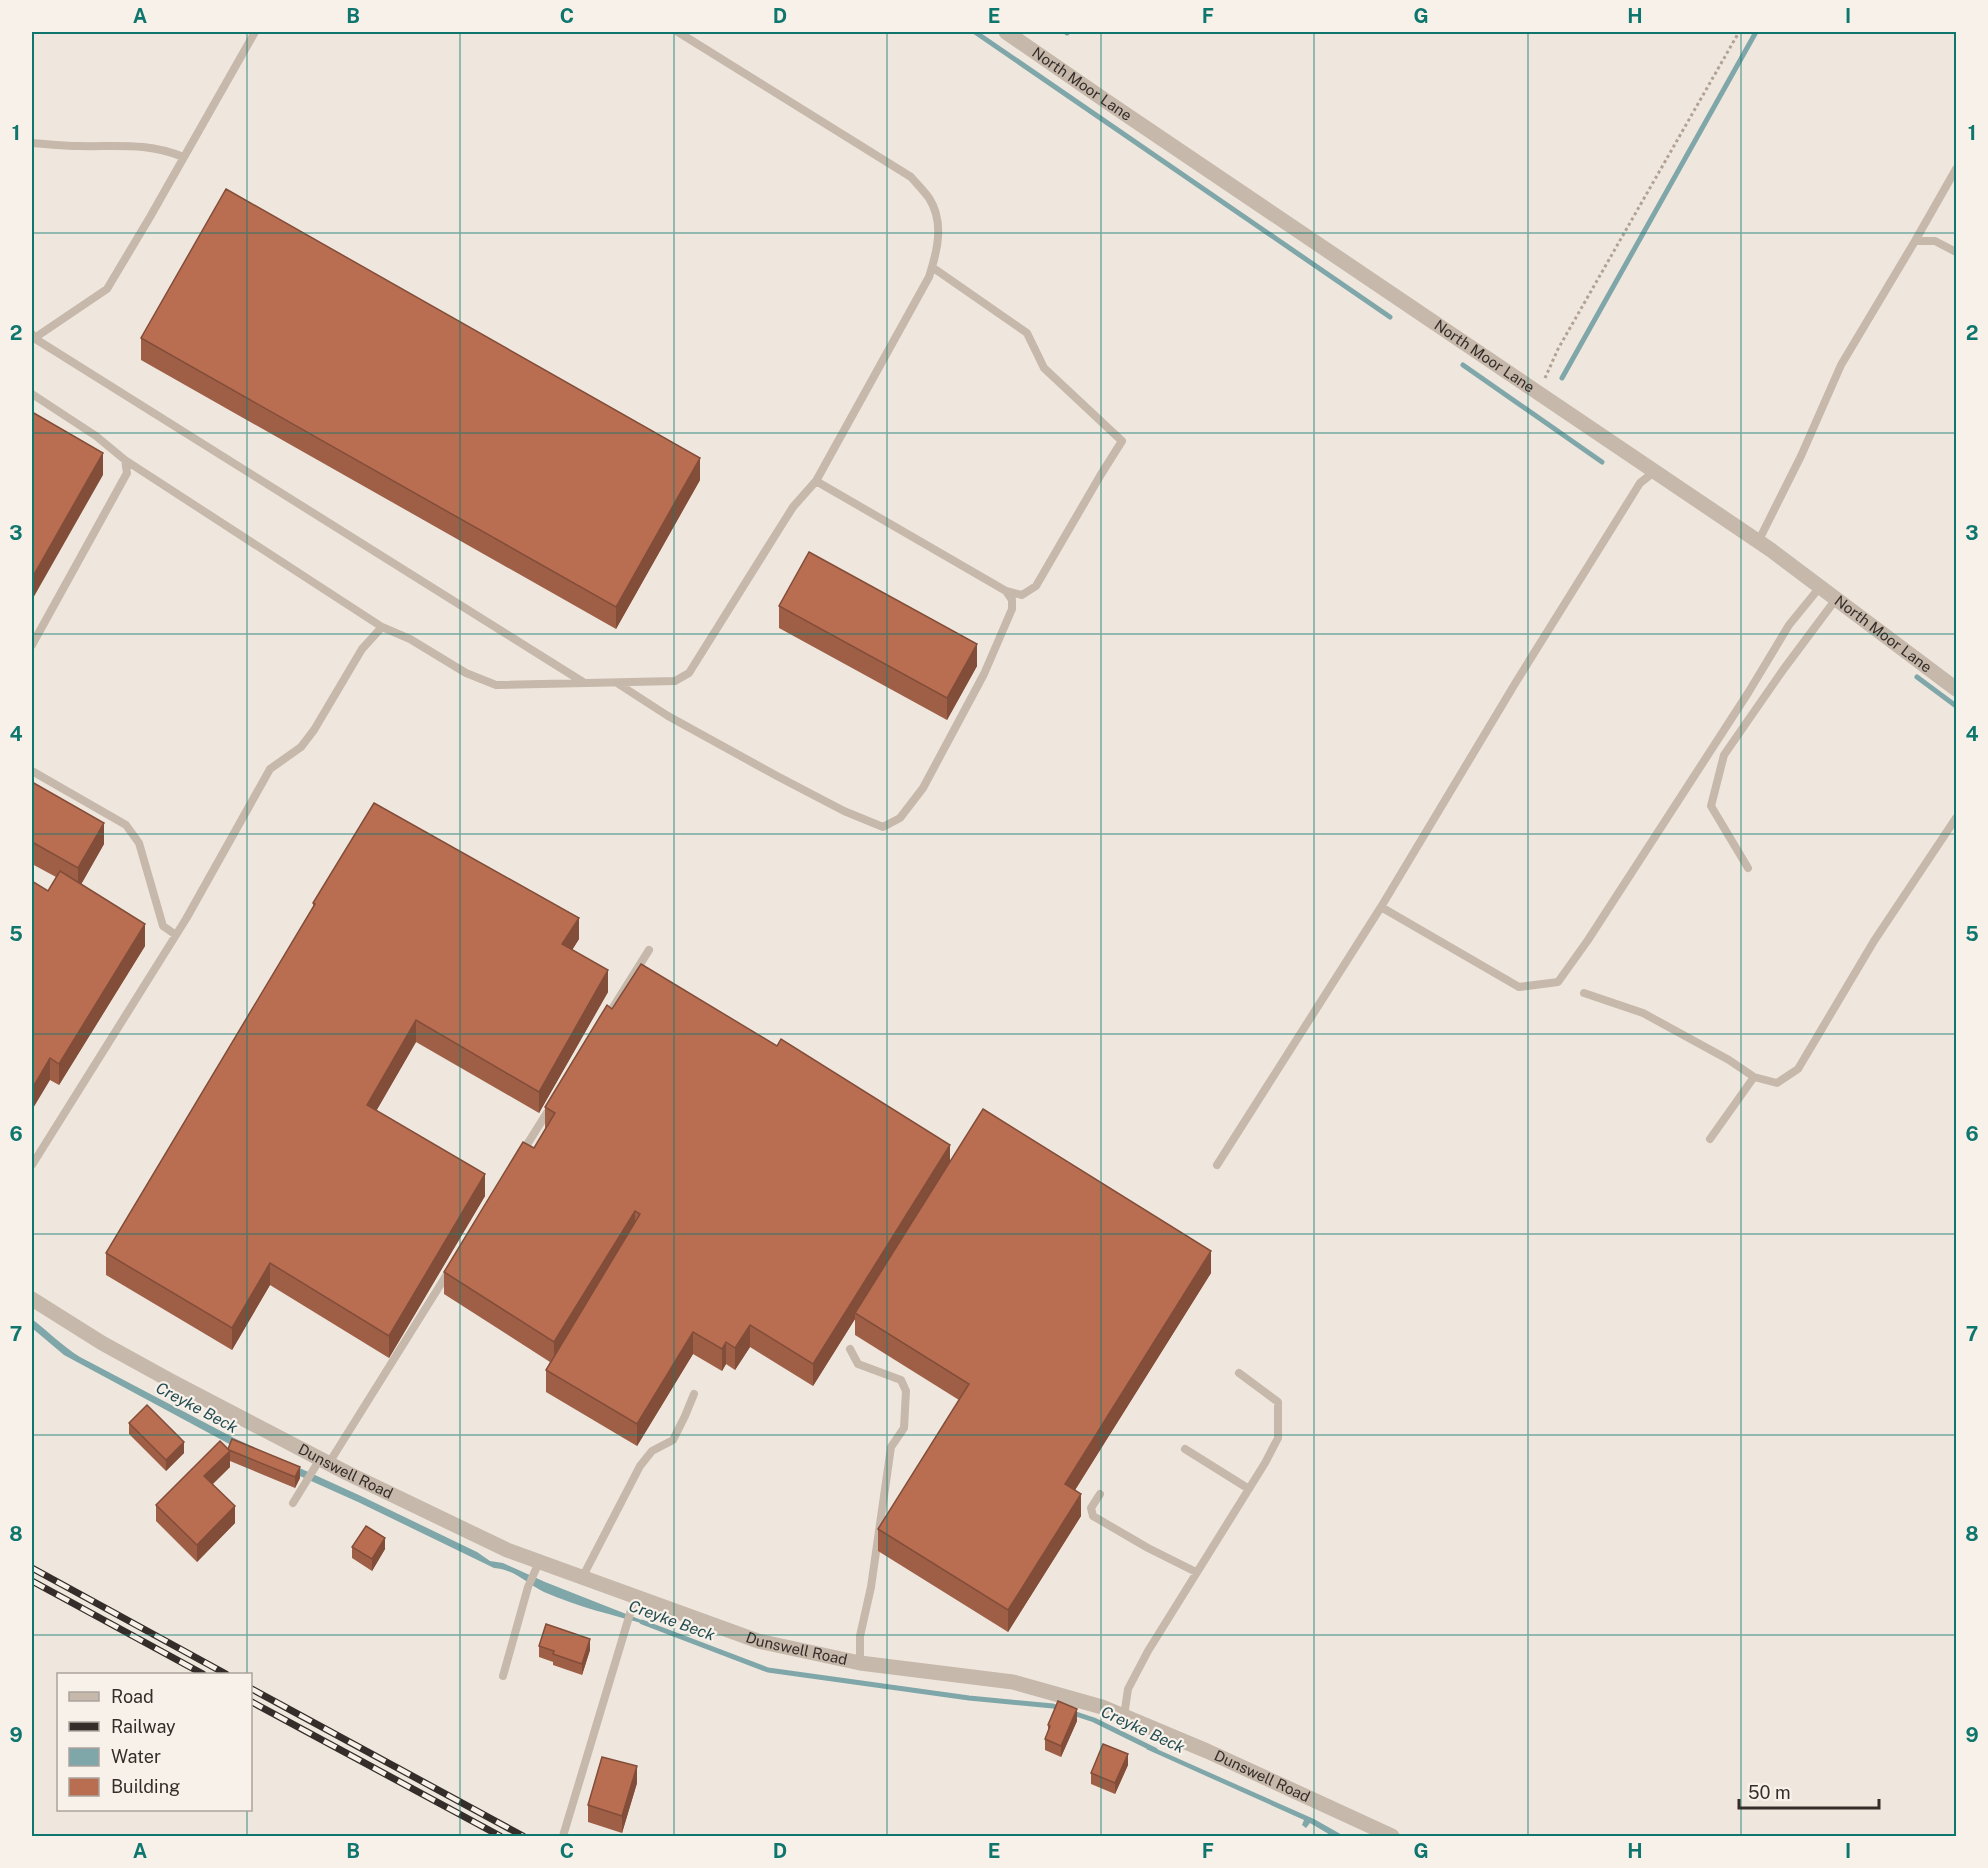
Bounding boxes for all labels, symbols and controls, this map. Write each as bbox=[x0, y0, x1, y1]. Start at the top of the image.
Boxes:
text: A bbox=[133, 4, 147, 28]
text: B bbox=[346, 4, 360, 28]
text: C bbox=[560, 4, 574, 28]
text: D bbox=[773, 4, 787, 28]
text: E bbox=[988, 4, 1000, 28]
text: F bbox=[1202, 4, 1214, 28]
text: G bbox=[1413, 4, 1429, 28]
text: H bbox=[1627, 4, 1643, 28]
text: I bbox=[1845, 4, 1851, 28]
street label: North Moor Lane bbox=[1029, 44, 1135, 124]
text: 1 bbox=[12, 121, 20, 145]
text: 1 bbox=[1968, 121, 1976, 145]
street label: North Moor Lane bbox=[1431, 316, 1538, 396]
text: 2 bbox=[10, 321, 22, 345]
text: 2 bbox=[1966, 321, 1978, 345]
text: 3 bbox=[9, 521, 23, 545]
text: 3 bbox=[1965, 521, 1979, 545]
street label: North Moor Lane bbox=[1831, 592, 1935, 676]
text: 4 bbox=[9, 722, 23, 746]
text: 4 bbox=[1965, 722, 1979, 746]
text: 5 bbox=[9, 922, 23, 946]
text: 5 bbox=[1965, 922, 1979, 946]
text: 6 bbox=[9, 1122, 23, 1146]
text: 6 bbox=[1965, 1122, 1979, 1146]
text: 7 bbox=[10, 1322, 22, 1346]
text: 7 bbox=[1966, 1322, 1978, 1346]
water label: Creyke Beck bbox=[153, 1378, 241, 1437]
street label: Dunswell Road bbox=[296, 1440, 396, 1502]
text: 8 bbox=[9, 1522, 23, 1546]
text: 8 bbox=[1965, 1522, 1979, 1546]
water label: Creyke Beck bbox=[626, 1596, 718, 1645]
street label: Dunswell Road bbox=[744, 1628, 849, 1668]
legend bbox=[57, 1673, 252, 1811]
text: Road bbox=[111, 1686, 154, 1707]
water label: Creyke Beck bbox=[1098, 1702, 1188, 1757]
text: Railway bbox=[111, 1716, 176, 1737]
text: 9 bbox=[9, 1723, 23, 1747]
text: 9 bbox=[1965, 1723, 1979, 1747]
text: Water bbox=[111, 1746, 161, 1767]
street label: Dunswell Road bbox=[1212, 1747, 1313, 1805]
scale bar bbox=[1739, 1772, 1878, 1810]
text: Building bbox=[111, 1776, 180, 1797]
text: 50 m bbox=[1748, 1782, 1791, 1803]
text: A bbox=[133, 1839, 147, 1863]
text: B bbox=[346, 1839, 360, 1863]
text: C bbox=[560, 1839, 574, 1863]
text: D bbox=[773, 1839, 787, 1863]
text: E bbox=[988, 1839, 1000, 1863]
text: F bbox=[1202, 1839, 1214, 1863]
text: G bbox=[1413, 1839, 1429, 1863]
text: H bbox=[1627, 1839, 1643, 1863]
text: I bbox=[1845, 1839, 1851, 1863]

